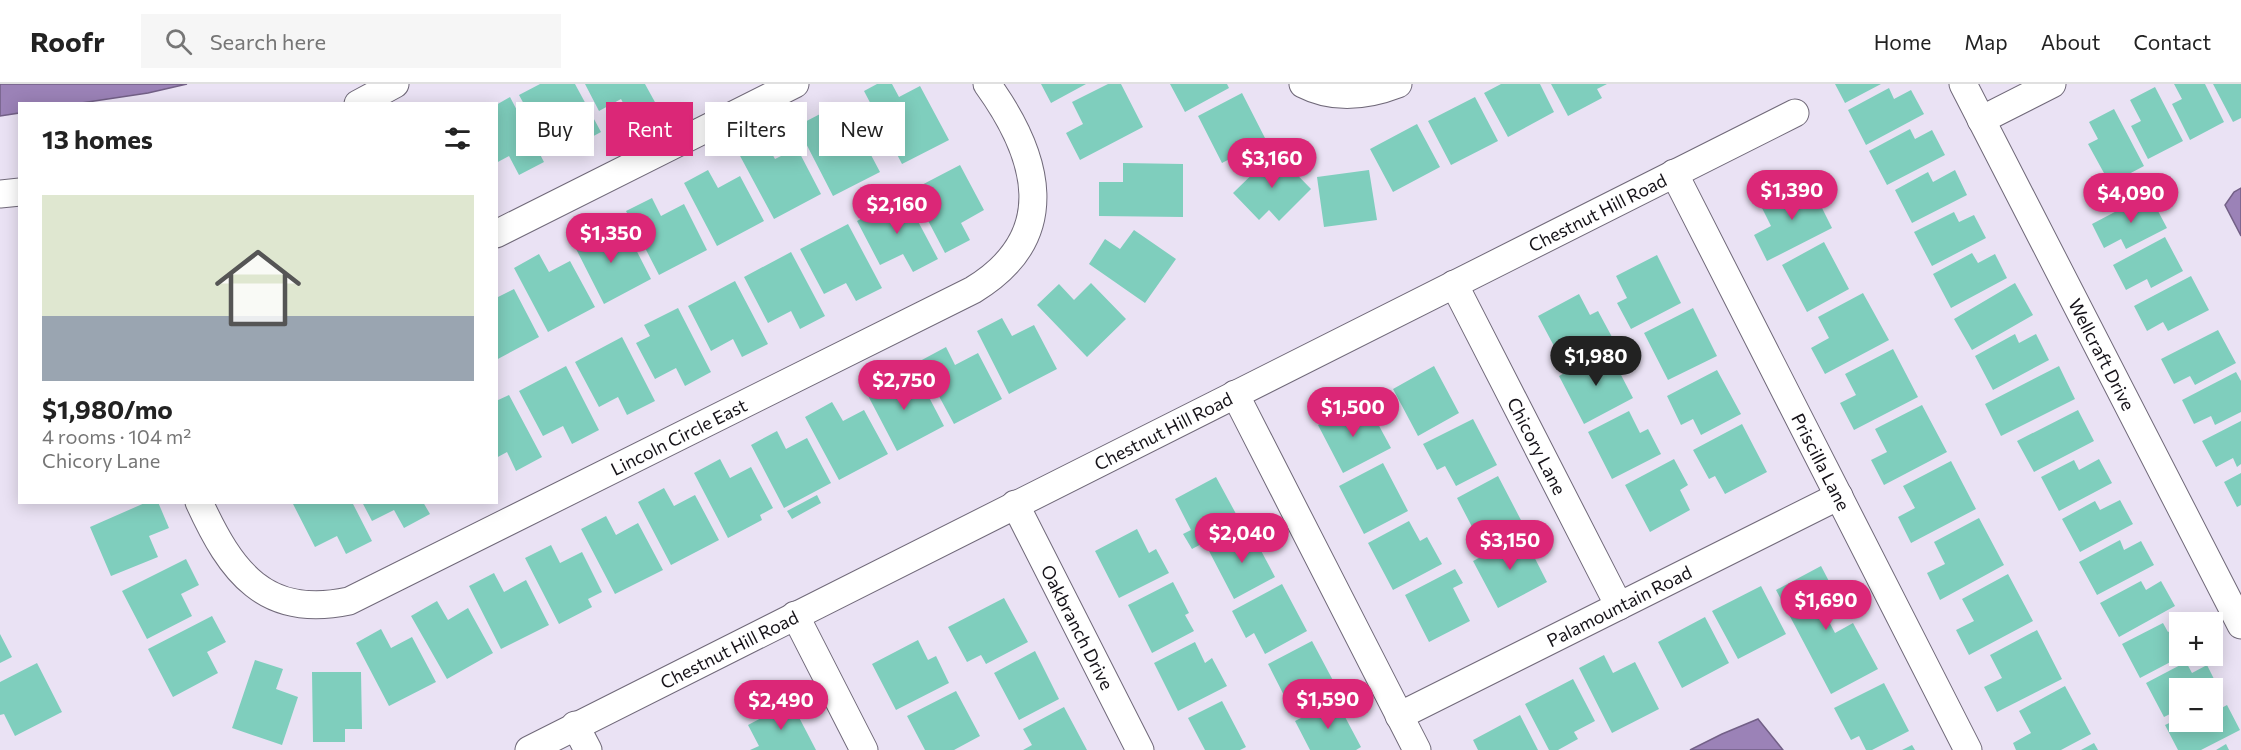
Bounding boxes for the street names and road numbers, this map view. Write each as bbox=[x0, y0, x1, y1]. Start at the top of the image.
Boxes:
street label: Chestnut Hill Road bbox=[1525, 168, 1670, 256]
street label: Wellcraft Drive bbox=[2064, 295, 2140, 414]
street label: Chestnut Hill Road bbox=[1091, 387, 1236, 475]
street label: Lincoln Circle East bbox=[607, 394, 750, 480]
street label: Chicory Lane bbox=[1503, 394, 1571, 498]
street label: Priscilla Lane bbox=[1787, 409, 1855, 514]
street label: Oakbranch Drive bbox=[1037, 561, 1118, 693]
street label: Palamountain Road bbox=[1543, 561, 1695, 651]
street label: Chestnut Hill Road bbox=[656, 605, 802, 693]

